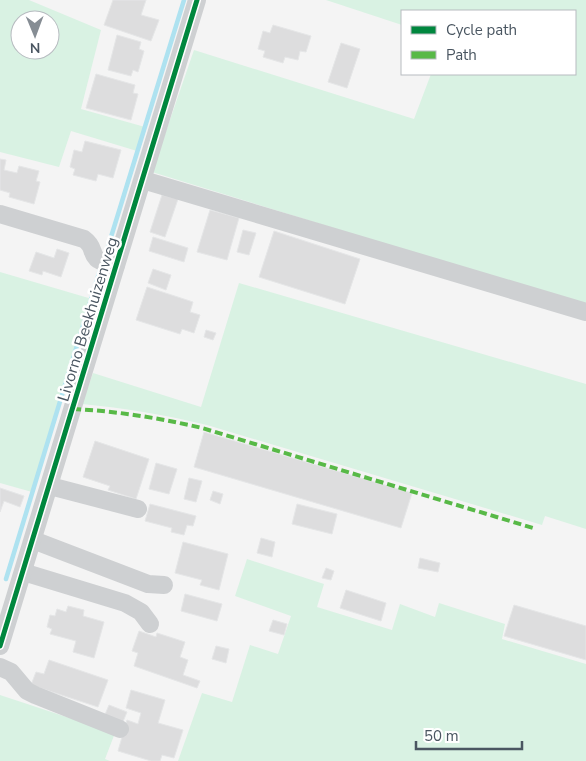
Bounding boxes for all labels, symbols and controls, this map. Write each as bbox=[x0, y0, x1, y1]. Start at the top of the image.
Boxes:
north arrow bbox=[10, 10, 60, 60]
legend bbox=[401, 10, 576, 75]
text: Cycle path bbox=[446, 20, 517, 40]
text: N bbox=[30, 38, 41, 57]
text: Path bbox=[446, 45, 477, 65]
street label: Livorno Beekhuizenweg bbox=[52, 234, 123, 404]
scale bar bbox=[416, 718, 522, 750]
text: 50 m bbox=[424, 726, 459, 746]

